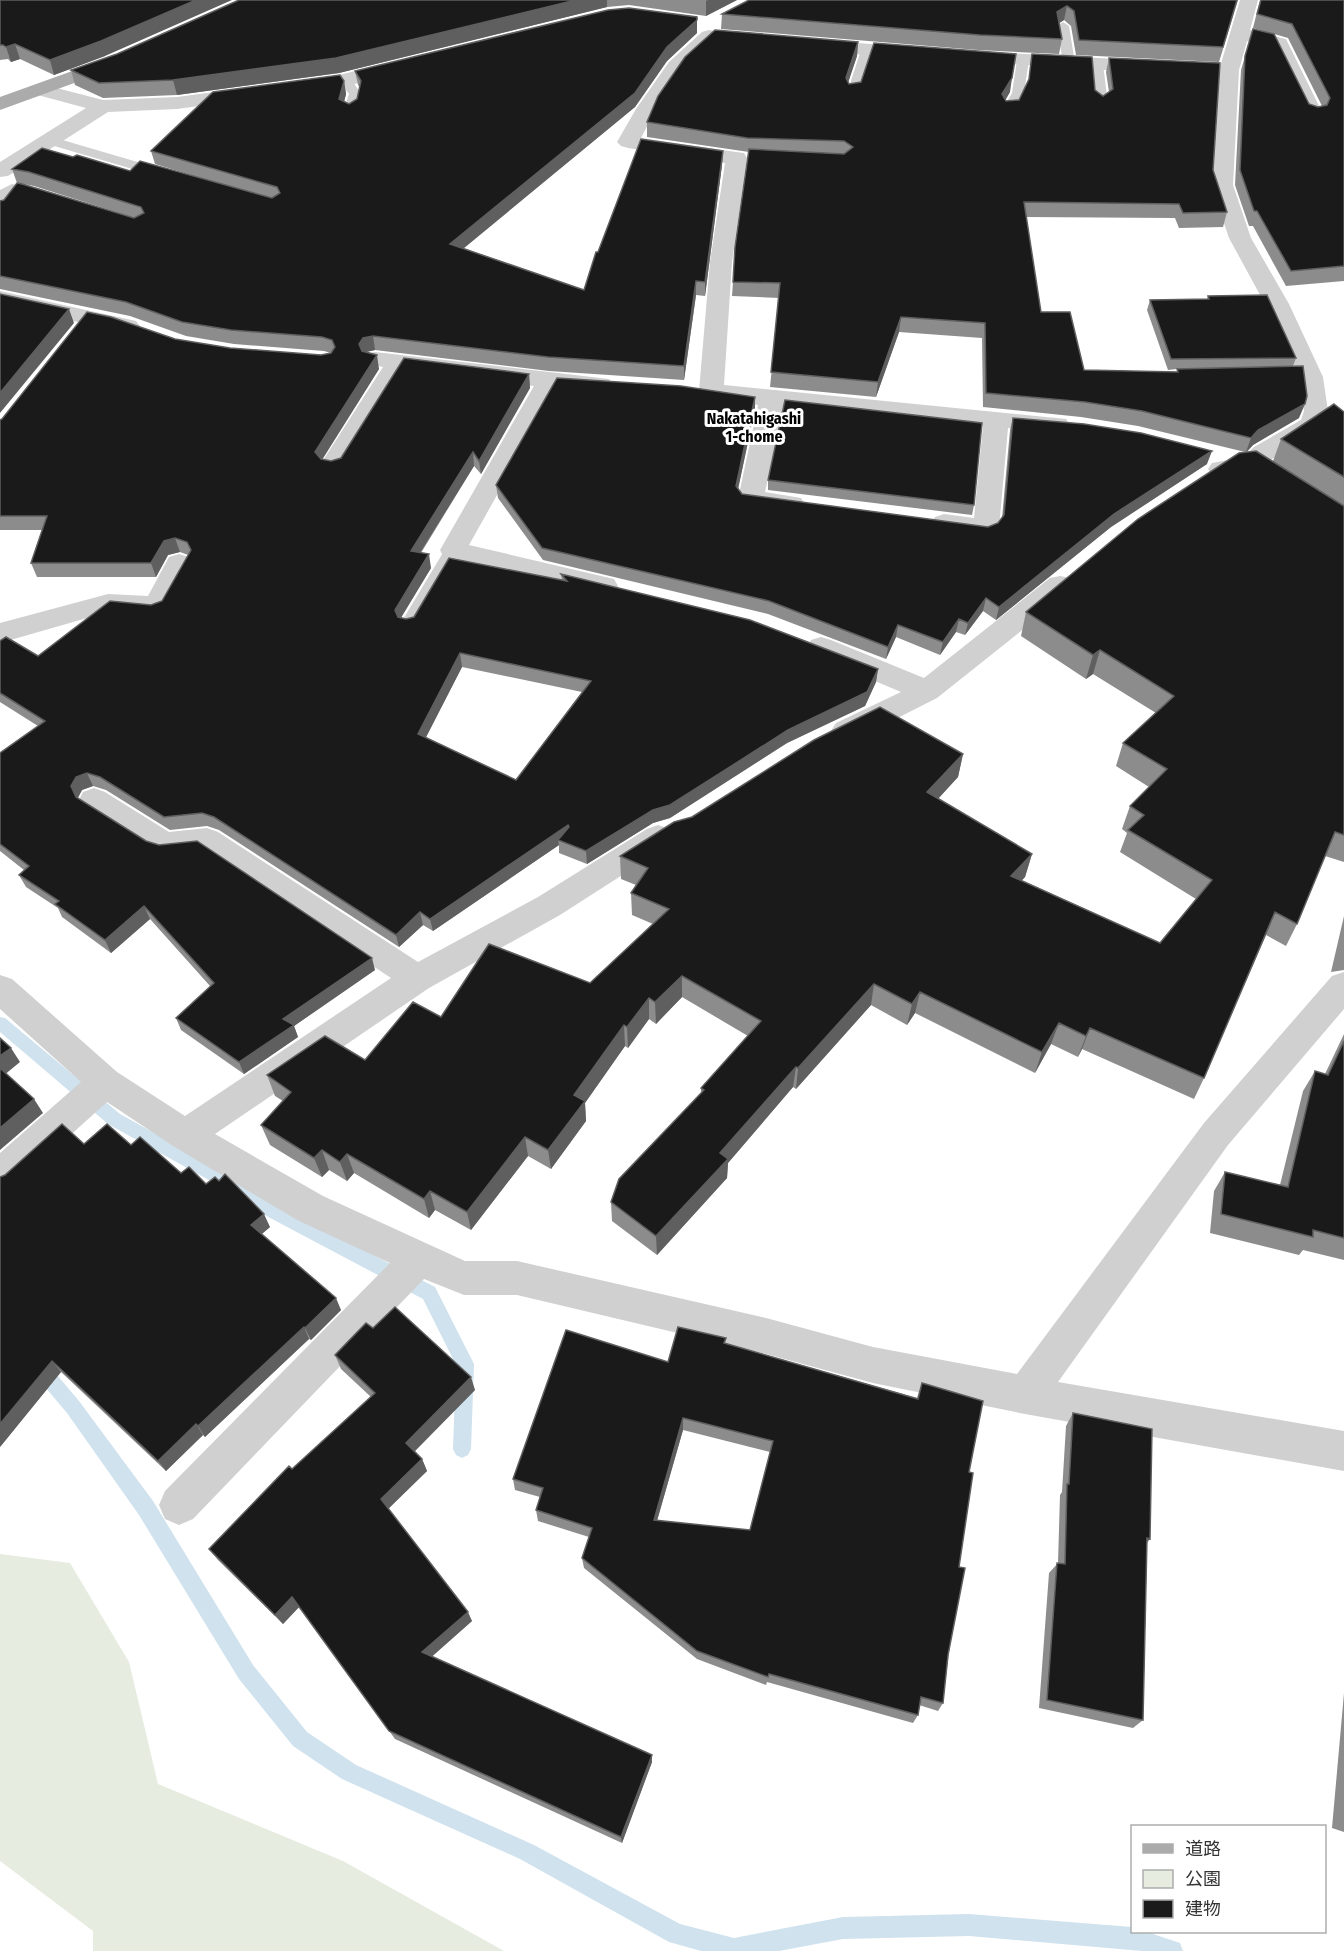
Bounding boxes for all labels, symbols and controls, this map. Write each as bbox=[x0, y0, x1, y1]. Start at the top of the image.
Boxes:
district label: Nakatahigashi 1-chome bbox=[707, 409, 801, 446]
legend bbox=[1131, 1825, 1326, 1933]
text: 道路 bbox=[1185, 1838, 1221, 1860]
text: 公園 bbox=[1185, 1868, 1221, 1890]
text: 建物 bbox=[1185, 1898, 1221, 1920]

